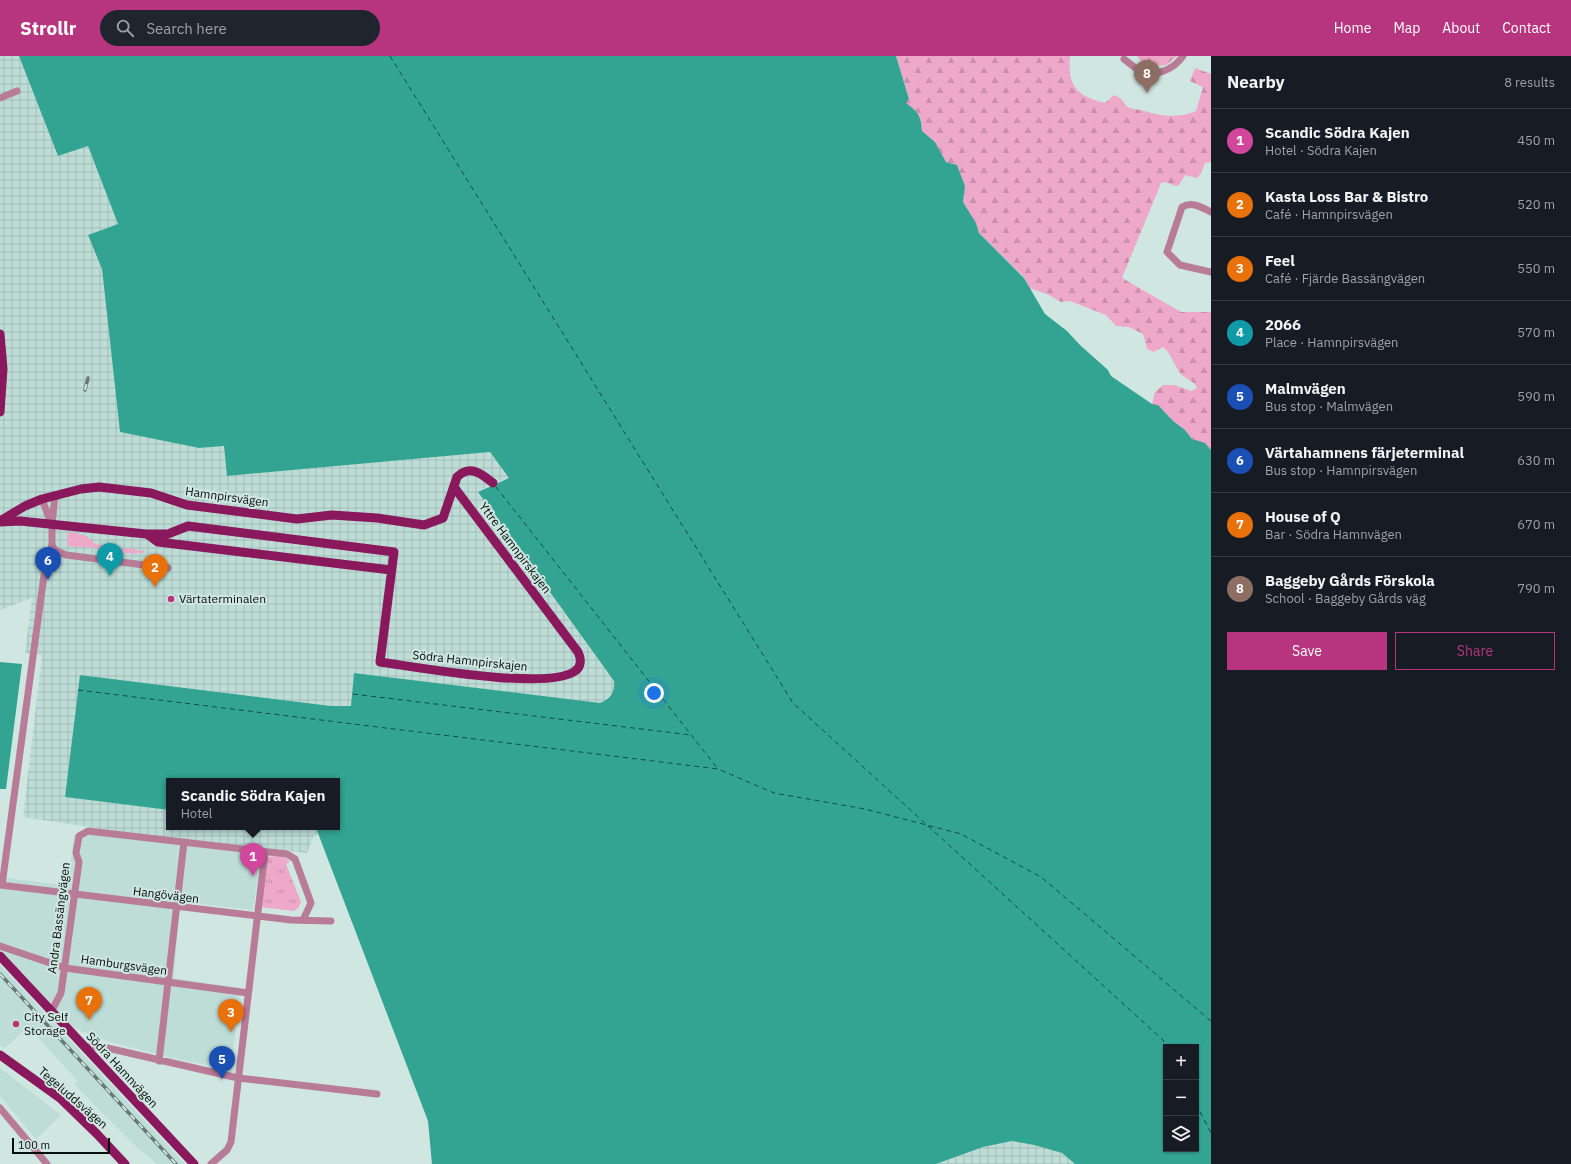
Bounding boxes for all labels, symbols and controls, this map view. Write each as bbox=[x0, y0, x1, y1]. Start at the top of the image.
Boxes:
search box bbox=[100, 10, 380, 46]
text: Strollr bbox=[20, 16, 76, 40]
icon: search bbox=[114, 17, 136, 39]
text: Search here bbox=[146, 19, 227, 38]
text: Home bbox=[1334, 19, 1371, 37]
text: Map bbox=[1393, 19, 1420, 37]
text: About bbox=[1442, 19, 1480, 37]
text: Contact bbox=[1502, 19, 1551, 37]
pin: 8 bbox=[1134, 60, 1160, 93]
text: Nearby bbox=[1227, 71, 1285, 93]
text: 8 results bbox=[1504, 74, 1555, 91]
text: Scandic Södra Kajen bbox=[1265, 123, 1410, 142]
text: 1 bbox=[1236, 132, 1244, 149]
text: 450 m bbox=[1517, 132, 1555, 149]
text: Hotel · Södra Kajen bbox=[1265, 142, 1377, 159]
text: Kasta Loss Bar & Bistro bbox=[1265, 187, 1428, 206]
text: 2 bbox=[1236, 196, 1244, 213]
text: 520 m bbox=[1517, 196, 1555, 213]
text: Café · Hamnpirsvägen bbox=[1265, 206, 1393, 223]
text: Feel bbox=[1265, 251, 1295, 270]
text: 3 bbox=[1236, 260, 1244, 277]
text: 550 m bbox=[1517, 260, 1555, 277]
text: Café · Fjärde Bassängvägen bbox=[1265, 270, 1425, 287]
text: 2066 bbox=[1265, 315, 1301, 334]
text: 4 bbox=[1236, 324, 1244, 341]
text: 570 m bbox=[1517, 324, 1555, 341]
text: Place · Hamnpirsvägen bbox=[1265, 334, 1398, 351]
text: Malmvägen bbox=[1265, 379, 1346, 398]
text: 5 bbox=[1236, 388, 1244, 405]
text: 590 m bbox=[1517, 388, 1555, 405]
text: Bus stop · Malmvägen bbox=[1265, 398, 1393, 415]
text: Värtahamnens färjeterminal bbox=[1265, 443, 1464, 462]
text: 6 bbox=[1236, 452, 1244, 469]
text: 630 m bbox=[1517, 452, 1555, 469]
text: Bus stop · Hamnpirsvägen bbox=[1265, 462, 1417, 479]
street label: Hamnpirsvägen bbox=[184, 483, 270, 510]
street label: Yttre Hamnpirskajen bbox=[476, 499, 555, 596]
text: House of Q bbox=[1265, 507, 1341, 526]
text: 7 bbox=[1236, 516, 1244, 533]
text: 670 m bbox=[1517, 516, 1555, 533]
text: Bar · Södra Hamnvägen bbox=[1265, 526, 1402, 543]
pin: 4 bbox=[97, 543, 123, 576]
pin: 6 bbox=[35, 547, 61, 580]
pin: 2 bbox=[142, 554, 168, 587]
text: Baggeby Gårds Förskola bbox=[1265, 571, 1435, 590]
text: 8 bbox=[1236, 580, 1244, 597]
text: 790 m bbox=[1517, 580, 1555, 597]
text: School · Baggeby Gårds väg bbox=[1265, 590, 1426, 607]
place label: Värtaterminalen bbox=[179, 591, 266, 606]
marker: Värtaterminalen bbox=[166, 594, 176, 604]
button: Save bbox=[1227, 632, 1387, 670]
button: Share bbox=[1395, 632, 1555, 670]
street label: Södra Hamnpirskajen bbox=[412, 647, 528, 674]
your location bbox=[644, 683, 664, 703]
popup bbox=[166, 778, 340, 830]
text: Scandic Södra Kajen bbox=[181, 786, 325, 805]
text: Hotel bbox=[181, 805, 212, 822]
pin: 1 bbox=[240, 843, 266, 876]
street label: Andra Bassängvägen bbox=[44, 861, 73, 975]
street label: Hangövägen bbox=[132, 883, 200, 906]
street label: Hamburgsvägen bbox=[80, 951, 168, 978]
pin: 7 bbox=[76, 987, 102, 1020]
pin: 3 bbox=[218, 999, 244, 1032]
place label: City Self Storage bbox=[24, 1009, 68, 1038]
marker: City Self Storage bbox=[11, 1019, 21, 1029]
street label: Södra Hamnvägen bbox=[83, 1029, 161, 1111]
map controls bbox=[1163, 1044, 1199, 1152]
button: + bbox=[1163, 1044, 1199, 1080]
pin: 5 bbox=[209, 1046, 235, 1079]
street label: Tegeluddsvägen bbox=[36, 1063, 111, 1132]
button: − bbox=[1163, 1080, 1199, 1116]
button: layers bbox=[1163, 1116, 1199, 1152]
scale bar bbox=[12, 1136, 110, 1155]
text: 100 m bbox=[18, 1138, 50, 1152]

